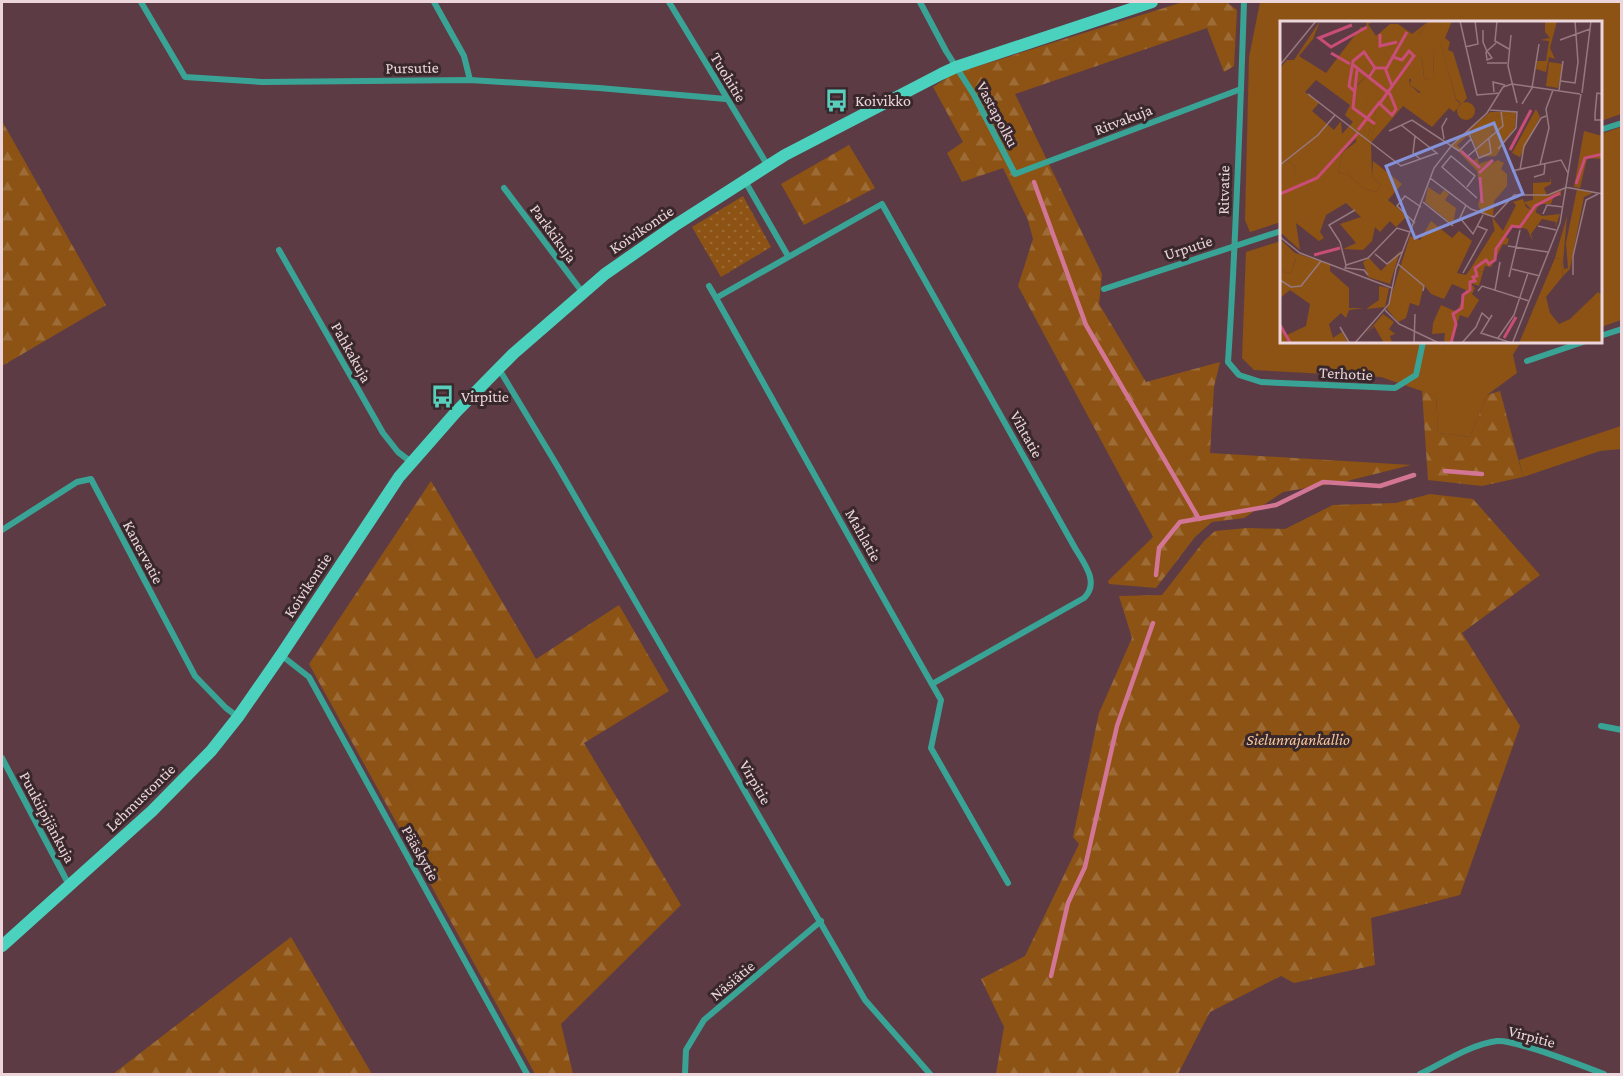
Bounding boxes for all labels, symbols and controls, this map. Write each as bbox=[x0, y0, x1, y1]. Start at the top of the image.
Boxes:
inset map bbox=[1280, 21, 1602, 344]
street label: Tuohitie bbox=[707, 50, 750, 105]
street label: Pursutie bbox=[385, 59, 439, 76]
street label: Vastapolku bbox=[972, 79, 1022, 151]
bus stop icon: Koivikko bbox=[824, 87, 850, 113]
place label: Koivikko bbox=[855, 92, 911, 109]
street label: Ritvakuja bbox=[1092, 101, 1155, 139]
street label: Ritvatie bbox=[1215, 165, 1232, 215]
street label: Parkkikuja bbox=[526, 201, 581, 267]
street label: Koivikontie bbox=[606, 202, 676, 257]
street label: Urputie bbox=[1162, 232, 1215, 264]
street label: Pahkakuja bbox=[327, 319, 375, 386]
street label: Terhotie bbox=[1319, 364, 1373, 383]
bus stop icon: Virpitie bbox=[430, 383, 456, 409]
place label: Virpitie bbox=[461, 388, 509, 406]
street label: Vihtatie bbox=[1007, 408, 1046, 461]
street label: Mahlatie bbox=[842, 506, 885, 564]
street label: Kanervatie bbox=[120, 518, 167, 587]
street label: Koivikontie bbox=[280, 550, 335, 621]
park label: Sielunrajankallio bbox=[1246, 731, 1350, 749]
street label: Virpitie bbox=[735, 757, 775, 808]
street label: Lehmustontie bbox=[102, 760, 178, 835]
street label: Puukiipijänkuja bbox=[15, 769, 79, 867]
street label: Pääskytie bbox=[398, 823, 443, 884]
street label: Näsiätie bbox=[707, 957, 758, 1004]
street label: Virpitie bbox=[1506, 1022, 1557, 1052]

